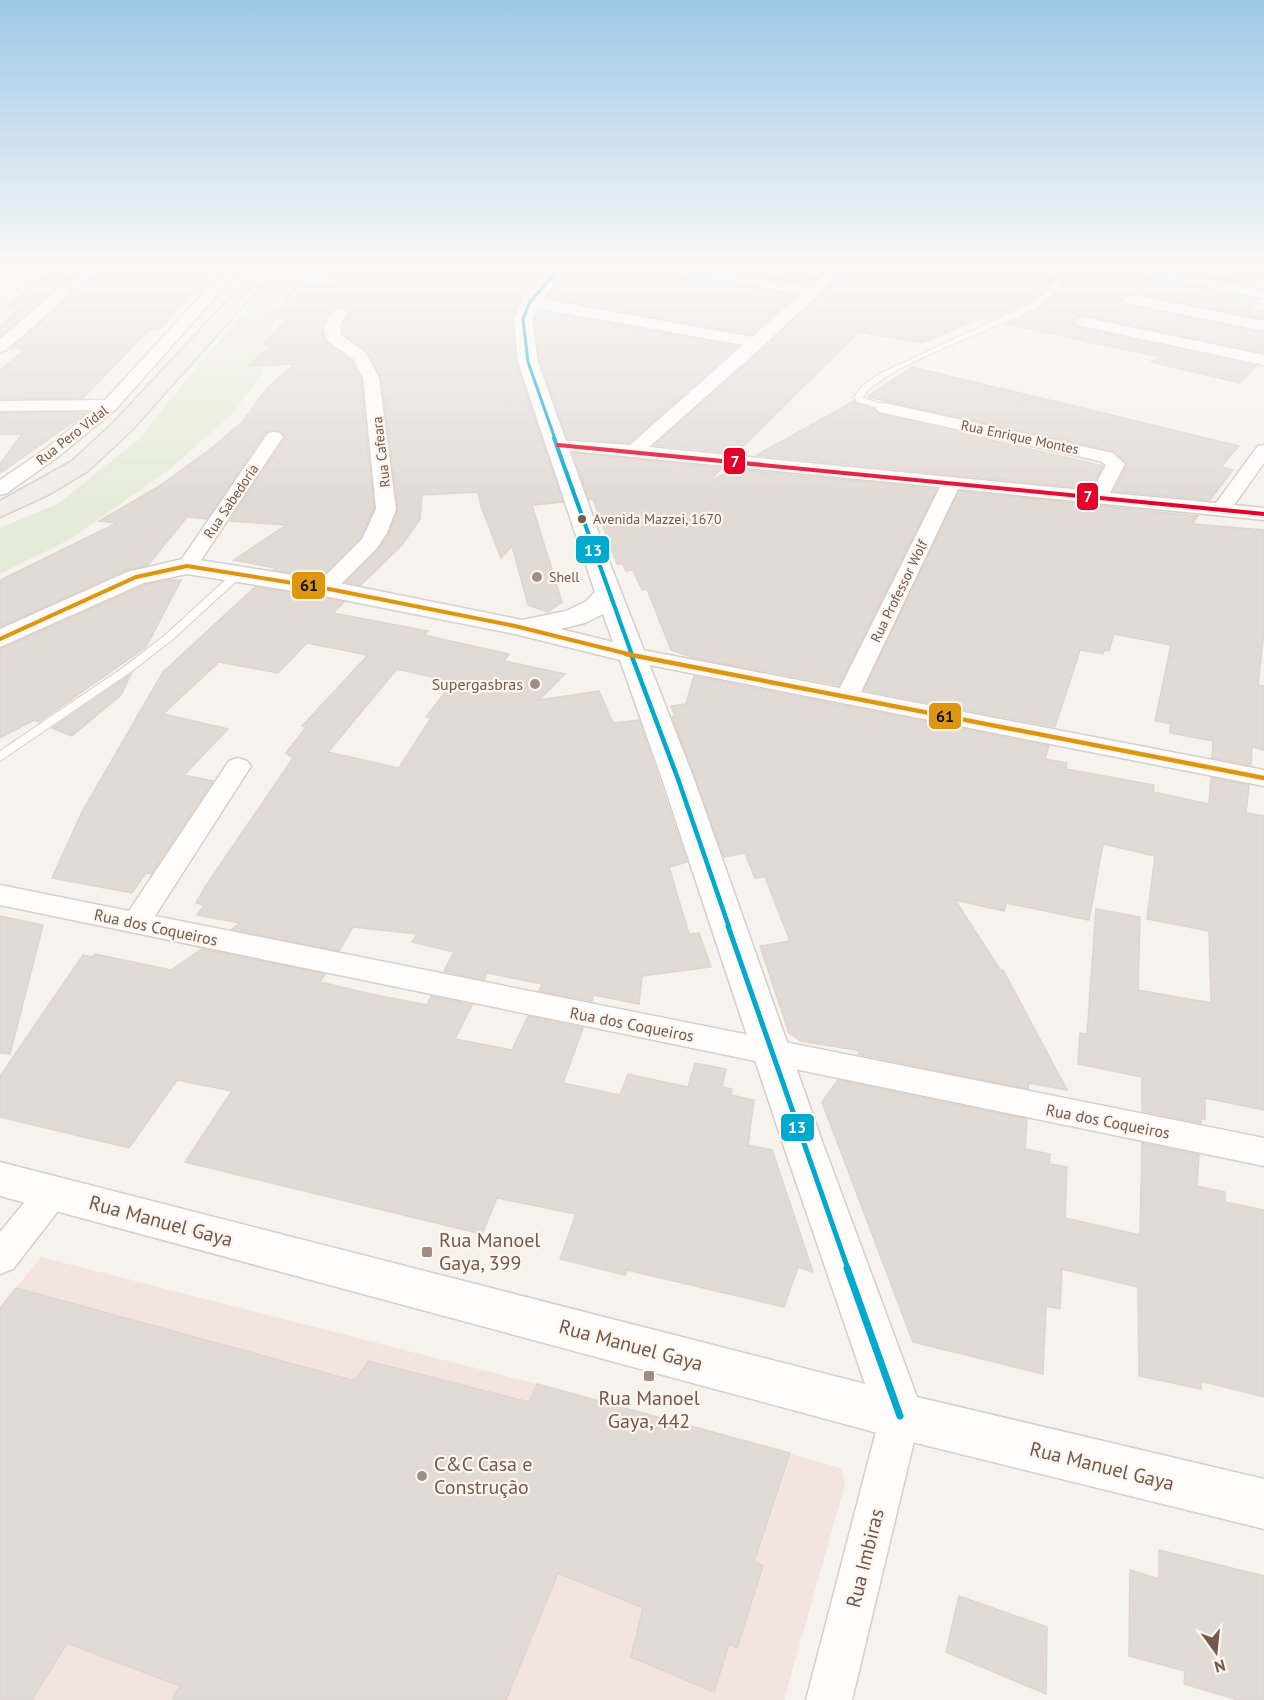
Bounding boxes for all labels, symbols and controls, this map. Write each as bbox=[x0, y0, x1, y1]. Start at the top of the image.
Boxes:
street label: Rua Pero Vidal bbox=[32, 401, 112, 469]
street label: Rua Cafeara bbox=[368, 416, 394, 488]
street label: Rua Enrique Montes bbox=[960, 416, 1081, 458]
line badge: 7 bbox=[723, 447, 746, 475]
text: 7 bbox=[730, 451, 740, 471]
street label: Rua Sabedoria bbox=[200, 460, 263, 542]
line badge: 7 bbox=[1076, 482, 1099, 511]
text: 7 bbox=[1083, 486, 1093, 506]
place label: Avenida Mazzei, 1670 bbox=[593, 510, 722, 528]
marker: Avenida Mazzei, 1670 bbox=[576, 513, 588, 525]
line badge: 13 bbox=[575, 535, 610, 564]
street label: Rua Professor Wolf bbox=[866, 536, 932, 645]
text: 13 bbox=[584, 540, 602, 560]
place label: Shell bbox=[549, 568, 579, 586]
marker: Shell bbox=[530, 570, 544, 584]
line badge: 61 bbox=[291, 571, 326, 600]
text: 61 bbox=[300, 575, 318, 595]
place label: Supergasbras bbox=[432, 674, 523, 694]
marker: Supergasbras bbox=[528, 677, 542, 691]
line badge: 61 bbox=[928, 702, 962, 730]
text: 61 bbox=[936, 706, 954, 726]
street label: Rua dos Coqueiros bbox=[92, 904, 220, 950]
street label: Rua dos Coqueiros bbox=[568, 1002, 696, 1046]
street label: Rua dos Coqueiros bbox=[1044, 1099, 1172, 1143]
line badge: 13 bbox=[780, 1113, 815, 1142]
text: 13 bbox=[788, 1117, 806, 1137]
street label: Rua Manuel Gaya bbox=[86, 1189, 236, 1253]
place label: Rua Manoel Gaya, 399 bbox=[439, 1227, 540, 1276]
marker: Rua Manoel Gaya, 399 bbox=[420, 1245, 434, 1259]
street label: Rua Manuel Gaya bbox=[556, 1313, 706, 1377]
marker: Rua Manoel Gaya, 442 bbox=[642, 1369, 656, 1383]
place label: Rua Manoel Gaya, 442 bbox=[598, 1385, 700, 1434]
street label: Rua Manuel Gaya bbox=[1027, 1435, 1177, 1497]
place label: C&C Casa e Construção bbox=[434, 1451, 533, 1500]
marker: C&C Casa e Construção bbox=[415, 1469, 429, 1483]
street label: Rua Imbiras bbox=[840, 1506, 890, 1610]
north arrow bbox=[1186, 1622, 1246, 1682]
text: N bbox=[1212, 1655, 1228, 1678]

